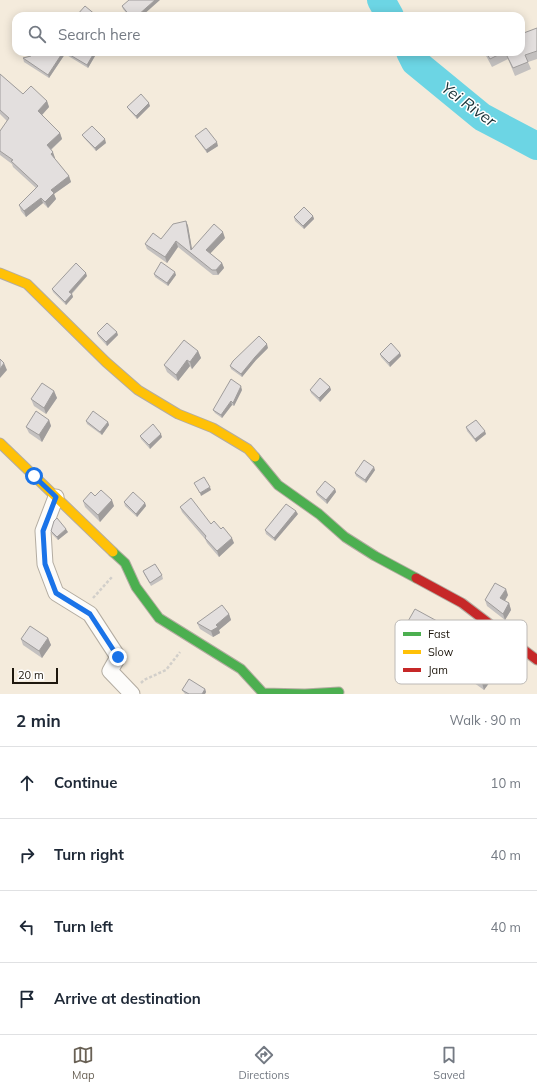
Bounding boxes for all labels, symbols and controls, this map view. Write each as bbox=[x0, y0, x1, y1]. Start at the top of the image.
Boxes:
search box bbox=[12, 12, 525, 56]
icon: search bbox=[26, 23, 48, 45]
text: Search here bbox=[58, 25, 140, 44]
water label: Yei River bbox=[438, 77, 501, 131]
route start bbox=[25, 467, 43, 485]
legend bbox=[395, 620, 527, 684]
text: Fast bbox=[428, 627, 450, 641]
text: Slow bbox=[428, 645, 454, 659]
route end bbox=[109, 648, 127, 666]
text: Jam bbox=[428, 663, 448, 677]
scale bar bbox=[12, 666, 58, 685]
text: 20 m bbox=[18, 668, 44, 682]
text: 2 min bbox=[16, 710, 61, 731]
text: Walk · 90 m bbox=[450, 712, 521, 728]
icon: ahead bbox=[16, 772, 38, 794]
text: Continue bbox=[54, 773, 117, 792]
text: 10 m bbox=[491, 775, 521, 791]
icon: right bbox=[16, 844, 38, 866]
text: Turn right bbox=[54, 845, 124, 864]
text: 40 m bbox=[491, 847, 521, 863]
icon: left bbox=[16, 916, 38, 938]
text: Turn left bbox=[54, 917, 113, 936]
text: 40 m bbox=[491, 919, 521, 935]
icon: arrive bbox=[16, 988, 38, 1010]
text: Arrive at destination bbox=[54, 989, 201, 1008]
tab: Map bbox=[72, 1044, 95, 1082]
tab: Directions bbox=[239, 1044, 289, 1082]
tab: Saved bbox=[433, 1044, 465, 1082]

